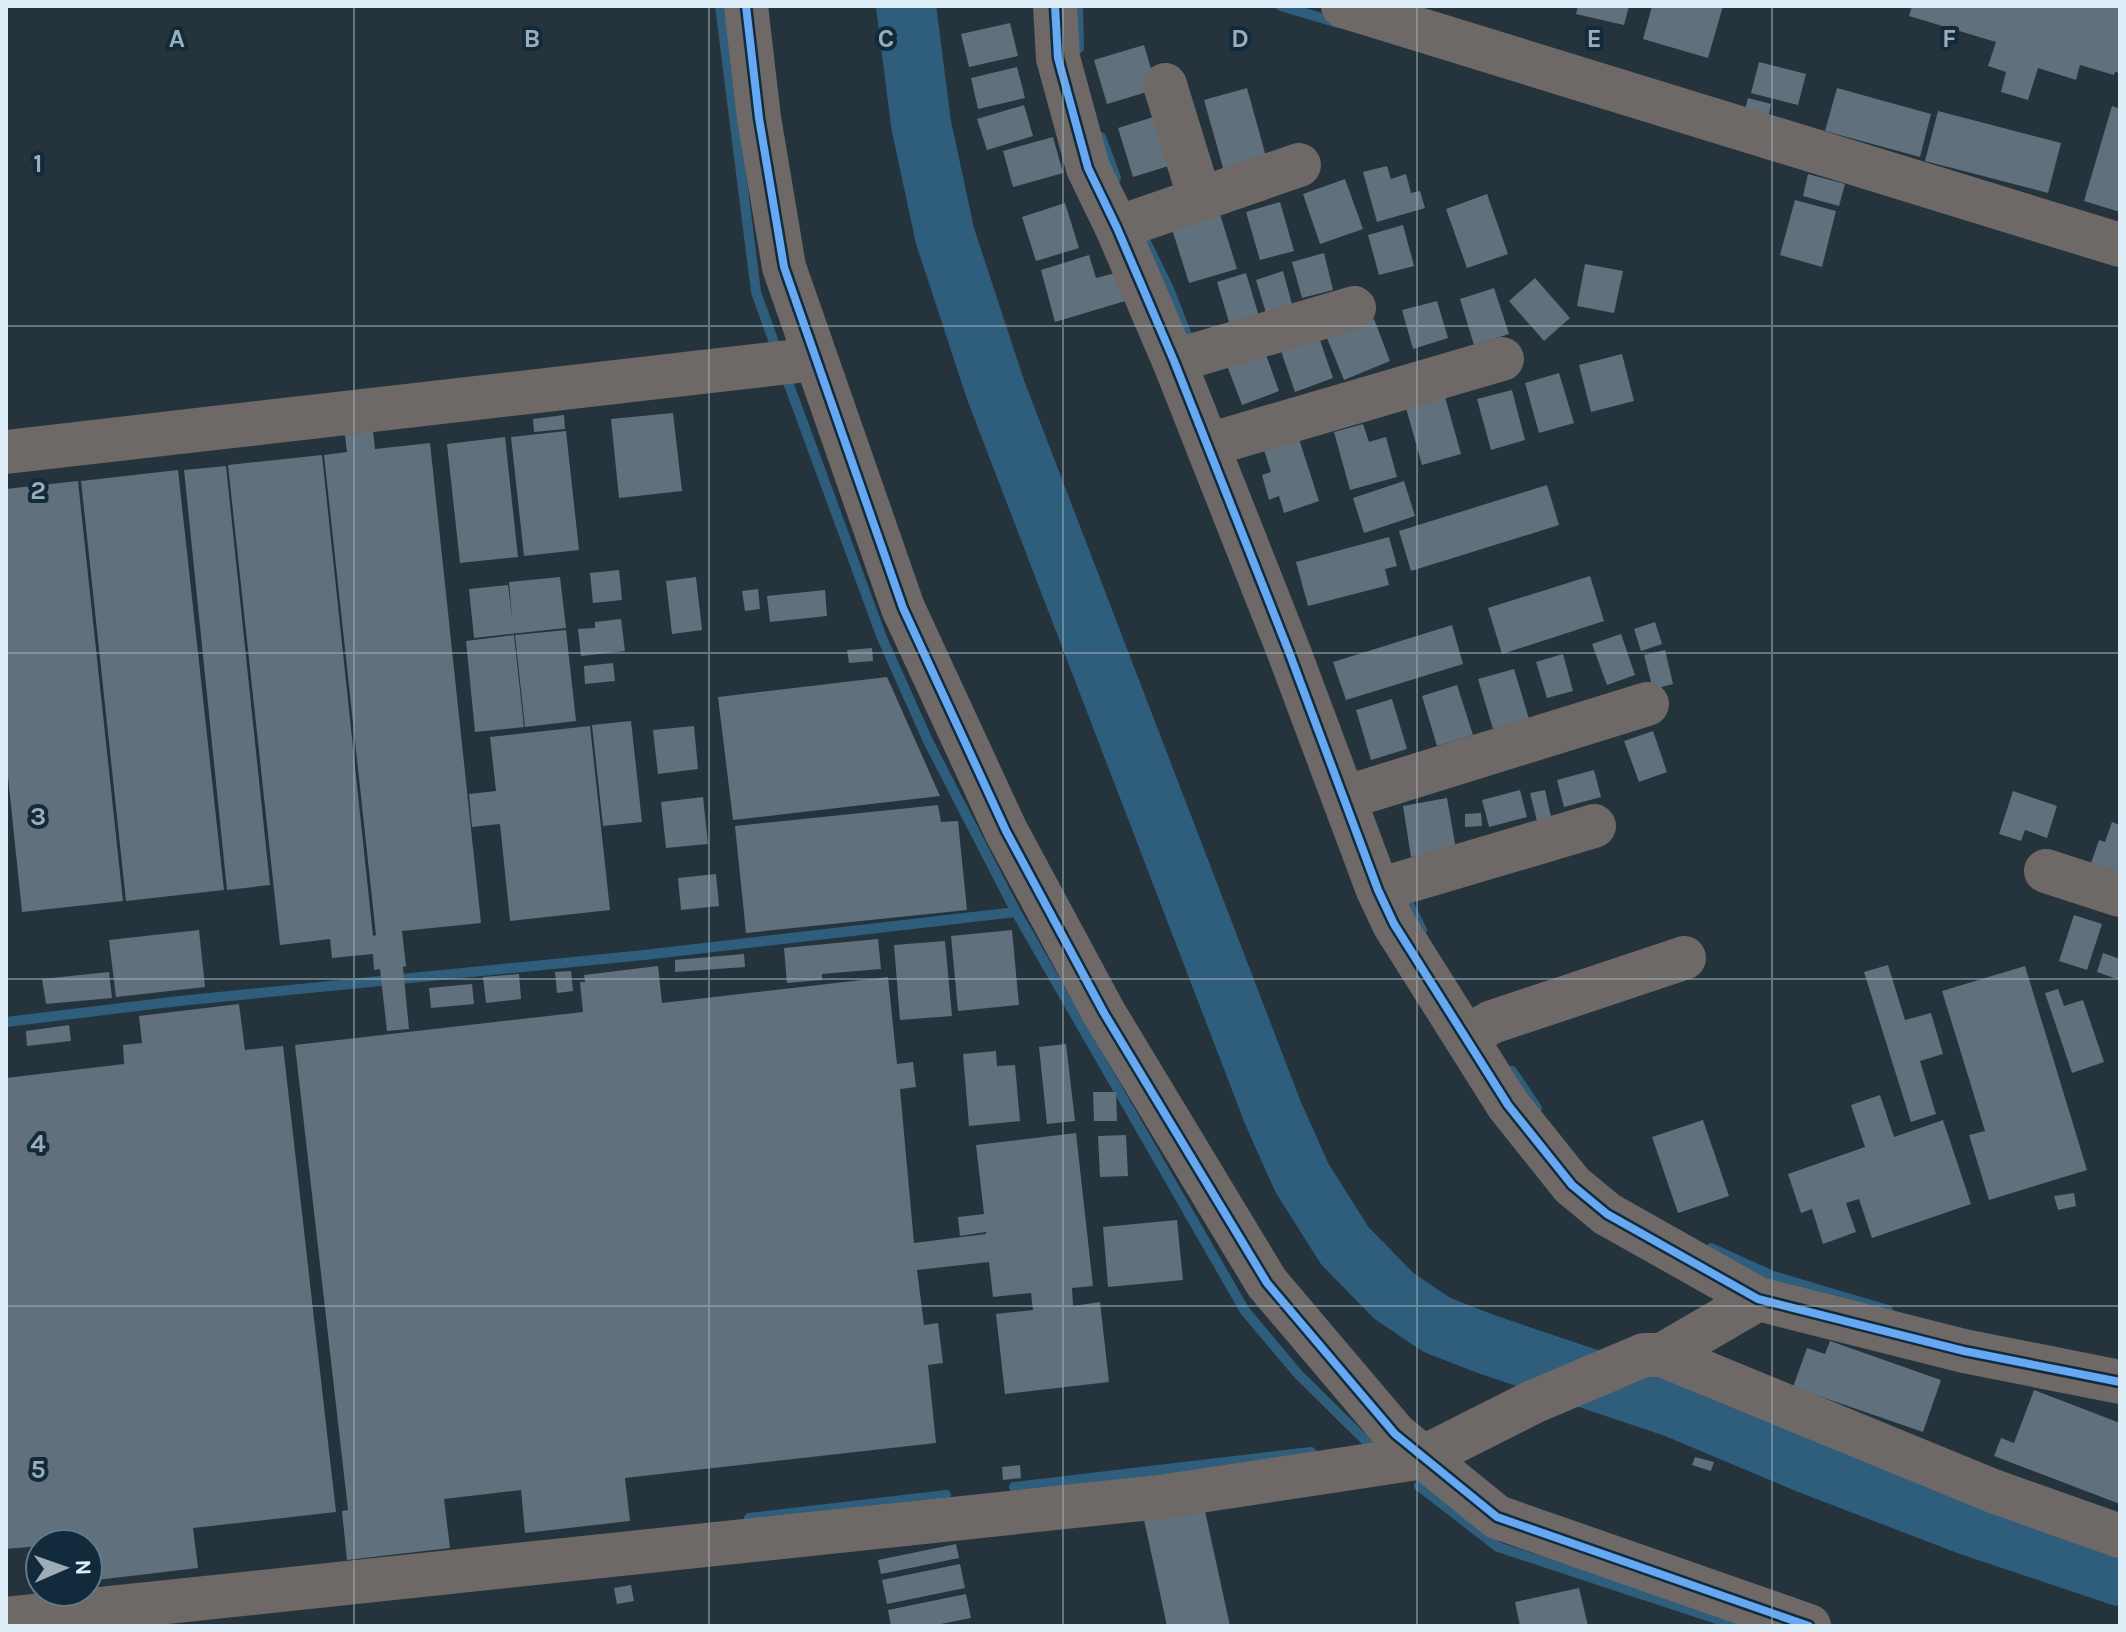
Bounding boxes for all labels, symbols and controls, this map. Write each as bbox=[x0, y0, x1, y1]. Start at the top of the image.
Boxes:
text: A bbox=[169, 23, 185, 54]
text: B bbox=[524, 23, 540, 54]
text: C bbox=[878, 23, 894, 54]
text: D bbox=[1231, 23, 1249, 54]
text: E bbox=[1586, 23, 1602, 54]
text: F bbox=[1942, 23, 1956, 54]
text: 1 bbox=[33, 148, 43, 179]
text: 2 bbox=[30, 475, 46, 506]
text: 3 bbox=[30, 801, 46, 832]
text: 4 bbox=[30, 1128, 46, 1159]
text: 5 bbox=[30, 1454, 46, 1485]
north arrow bbox=[24, 1528, 104, 1608]
text: N bbox=[70, 1559, 96, 1576]

